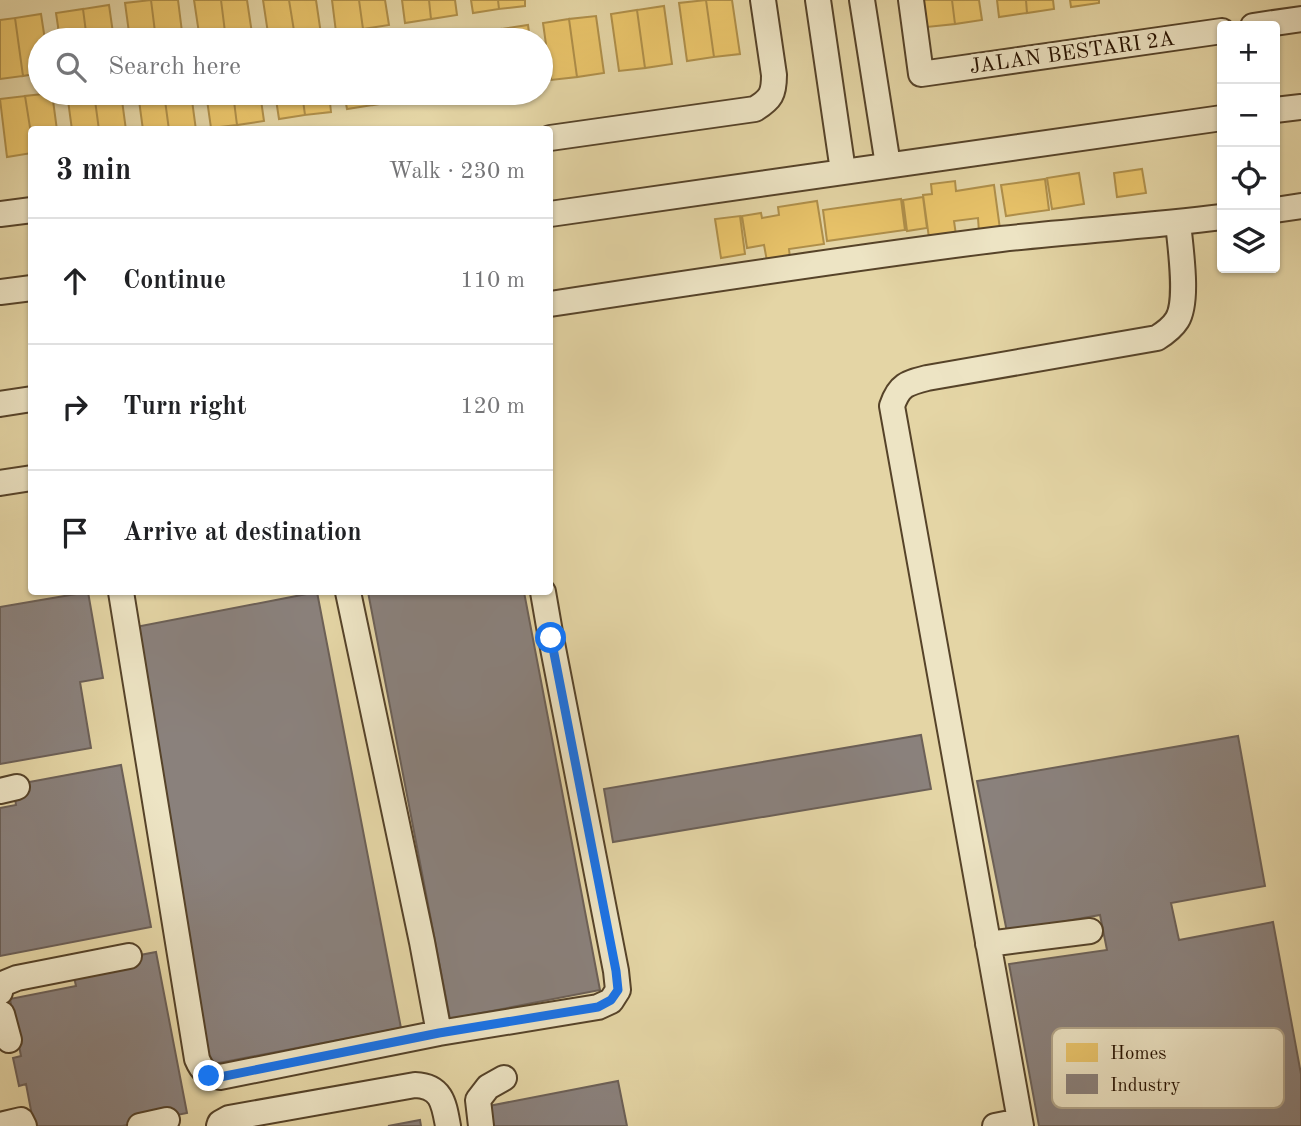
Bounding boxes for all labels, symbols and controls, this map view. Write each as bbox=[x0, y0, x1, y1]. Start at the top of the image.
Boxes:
map controls bbox=[1217, 21, 1280, 273]
button: + bbox=[1217, 21, 1280, 84]
search box bbox=[28, 28, 553, 105]
street label: JALAN BESTARI 2A bbox=[968, 29, 1176, 78]
icon: search bbox=[52, 48, 90, 86]
text: Search here bbox=[108, 54, 241, 80]
button: − bbox=[1217, 84, 1280, 147]
button: locate bbox=[1217, 147, 1280, 210]
text: 3 min bbox=[56, 156, 131, 186]
text: Walk · 230 m bbox=[389, 160, 525, 183]
button: layers bbox=[1217, 210, 1280, 273]
icon: ahead bbox=[56, 262, 94, 300]
text: Continue bbox=[123, 268, 226, 294]
text: 110 m bbox=[460, 269, 525, 292]
icon: right bbox=[56, 388, 94, 426]
text: Turn right bbox=[123, 394, 246, 420]
text: 120 m bbox=[460, 395, 525, 418]
icon: arrive bbox=[56, 514, 94, 552]
text: Arrive at destination bbox=[123, 520, 362, 546]
route start bbox=[535, 622, 566, 653]
legend bbox=[1052, 1028, 1284, 1108]
text: Homes bbox=[1110, 1045, 1166, 1064]
route end bbox=[193, 1060, 224, 1091]
text: Industry bbox=[1110, 1077, 1181, 1096]

